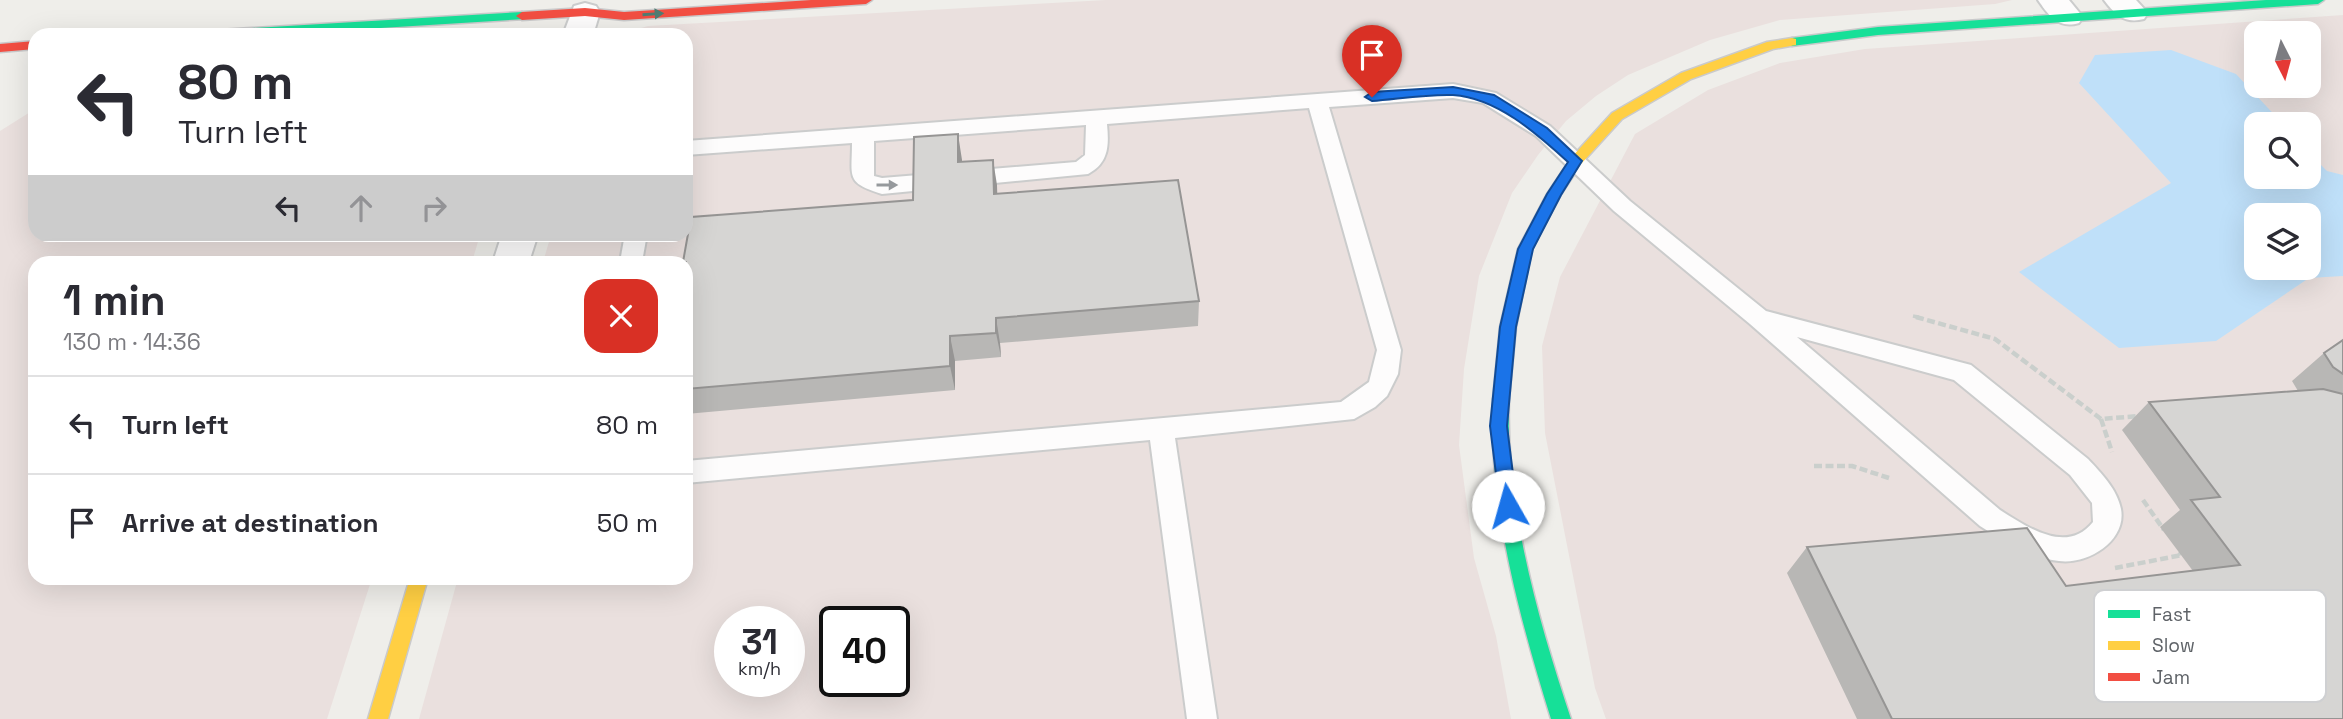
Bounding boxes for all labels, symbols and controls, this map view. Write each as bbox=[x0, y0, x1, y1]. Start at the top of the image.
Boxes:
one-way arrow bbox=[642, 9, 664, 20]
north arrow bbox=[2244, 21, 2320, 98]
map controls bbox=[2244, 21, 2321, 280]
pin bbox=[1342, 25, 1402, 97]
icon: arrive bbox=[1353, 36, 1391, 74]
text: 80 m bbox=[178, 51, 293, 113]
icon: left bbox=[63, 56, 154, 147]
text: Turn left bbox=[178, 112, 308, 152]
button: search bbox=[2244, 112, 2321, 189]
one-way arrow bbox=[876, 179, 898, 191]
icon: left bbox=[269, 189, 307, 227]
icon: ahead bbox=[342, 189, 380, 227]
icon: right bbox=[415, 189, 453, 227]
button: layers bbox=[2244, 203, 2321, 280]
text: 1 min bbox=[63, 274, 166, 327]
button: close bbox=[584, 279, 658, 353]
text: 130 m · 14:36 bbox=[63, 327, 201, 357]
icon: left bbox=[63, 406, 101, 444]
text: Turn left bbox=[122, 408, 229, 442]
text: 80 m bbox=[596, 408, 658, 442]
position arrow bbox=[1471, 469, 1545, 543]
icon: arrive bbox=[63, 504, 101, 542]
text: Arrive at destination bbox=[122, 506, 379, 540]
text: 50 m bbox=[597, 506, 658, 540]
legend bbox=[2094, 590, 2326, 702]
text: Fast bbox=[2152, 602, 2192, 627]
speed limit sign: 40 bbox=[819, 606, 910, 697]
text: 31 bbox=[741, 620, 778, 664]
text: Slow bbox=[2152, 633, 2195, 658]
text: km/h bbox=[738, 657, 781, 680]
text: Jam bbox=[2152, 665, 2190, 690]

